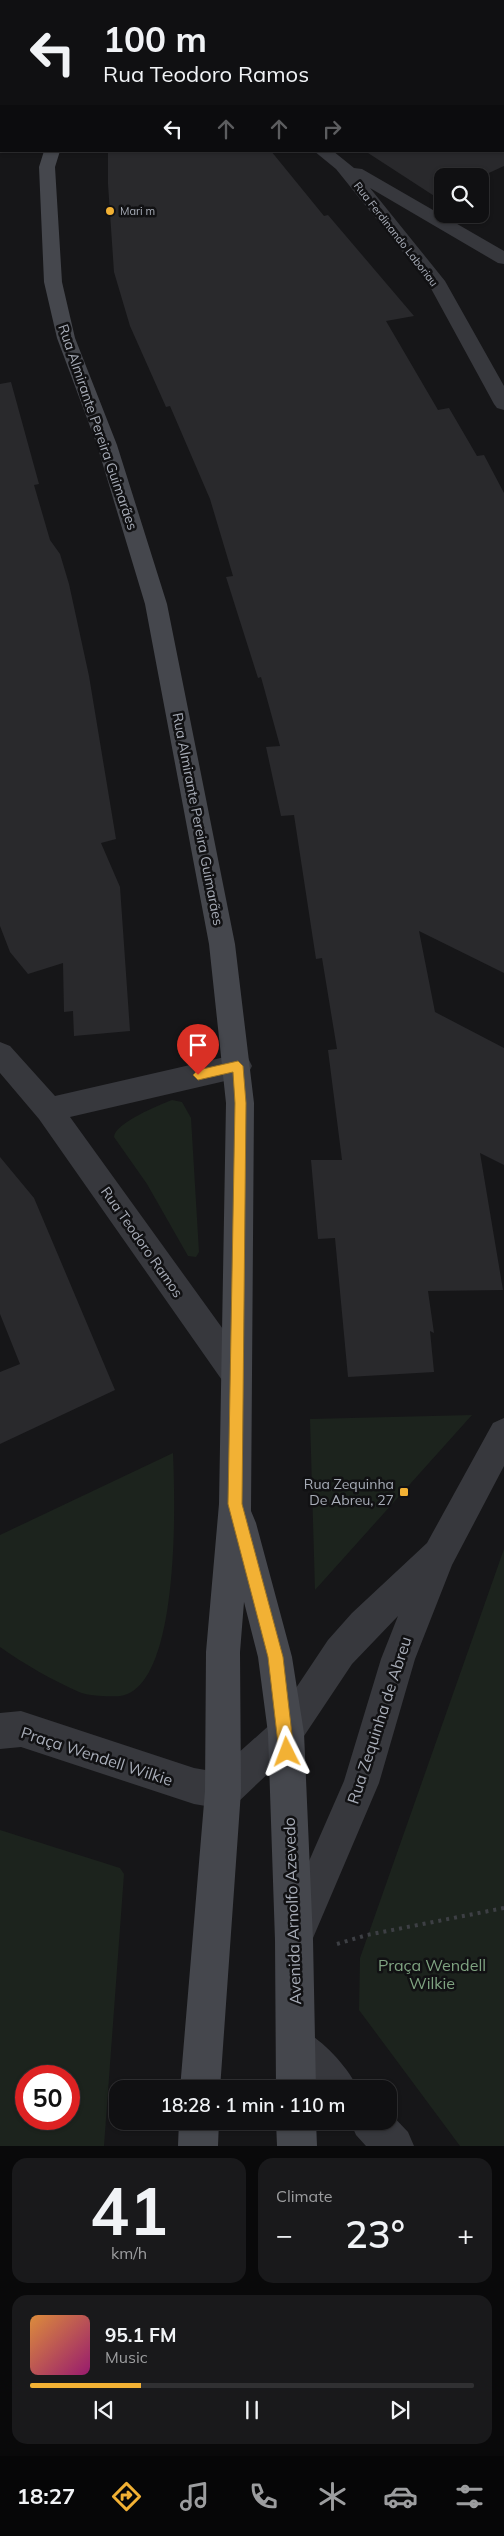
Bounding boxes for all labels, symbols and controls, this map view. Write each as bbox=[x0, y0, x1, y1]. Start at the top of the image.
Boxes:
text: 100 m bbox=[103, 17, 207, 61]
icon: left bbox=[20, 20, 85, 85]
text: Rua Teodoro Ramos bbox=[103, 60, 309, 88]
icon: left bbox=[159, 115, 187, 143]
icon: ahead bbox=[212, 115, 240, 143]
icon: ahead bbox=[265, 115, 293, 143]
icon: right bbox=[318, 115, 346, 143]
map controls bbox=[434, 168, 489, 223]
button: search bbox=[434, 168, 489, 223]
street label: Rua Ferdinando Laboriau bbox=[351, 179, 441, 289]
place label: Mari m bbox=[120, 204, 155, 218]
marker: Mari m bbox=[104, 205, 116, 217]
street label: Rua Almirante Pereira Guimarães bbox=[54, 322, 142, 532]
street label: Rua Almirante Pereira Guimarães bbox=[169, 711, 228, 927]
pin bbox=[177, 1024, 219, 1075]
icon: arrive bbox=[184, 1031, 212, 1059]
street label: Rua Teodoro Ramos bbox=[97, 1183, 187, 1301]
place label: Rua Zequinha De Abreu, 27 bbox=[304, 1475, 394, 1509]
marker: Rua Zequinha De Abreu, 27 bbox=[398, 1486, 410, 1498]
street label: Rua Zequinha de Abreu bbox=[342, 1634, 416, 1806]
street label: Praça Wendell Wilkie bbox=[19, 1722, 175, 1790]
position arrow bbox=[260, 1725, 312, 1777]
street label: Avenida Arnolfo Azevedo bbox=[279, 1817, 305, 2005]
park label: Praça Wendell Wilkie bbox=[378, 1955, 486, 1993]
speed limit sign: 50 bbox=[15, 2065, 80, 2130]
text: 18:28 · 1 min · 110 m bbox=[160, 2093, 346, 2117]
text: 41 bbox=[90, 2170, 168, 2251]
text: Climate bbox=[276, 2186, 332, 2206]
text: 23° bbox=[345, 2210, 405, 2258]
text: − bbox=[276, 2217, 293, 2252]
text: + bbox=[457, 2217, 474, 2252]
text: km/h bbox=[111, 2243, 147, 2263]
text: 95.1 FM bbox=[105, 2323, 177, 2347]
text: Music bbox=[105, 2347, 148, 2367]
icon: previous bbox=[90, 2396, 118, 2424]
icon: pause bbox=[238, 2396, 266, 2424]
icon: next bbox=[386, 2396, 414, 2424]
icon: directions bbox=[109, 2479, 144, 2514]
icon: music bbox=[177, 2479, 212, 2514]
icon: phone bbox=[246, 2479, 281, 2514]
icon: climate bbox=[315, 2479, 350, 2514]
icon: car bbox=[383, 2479, 418, 2514]
icon: filters bbox=[452, 2479, 487, 2514]
text: 18:27 bbox=[17, 2482, 75, 2510]

